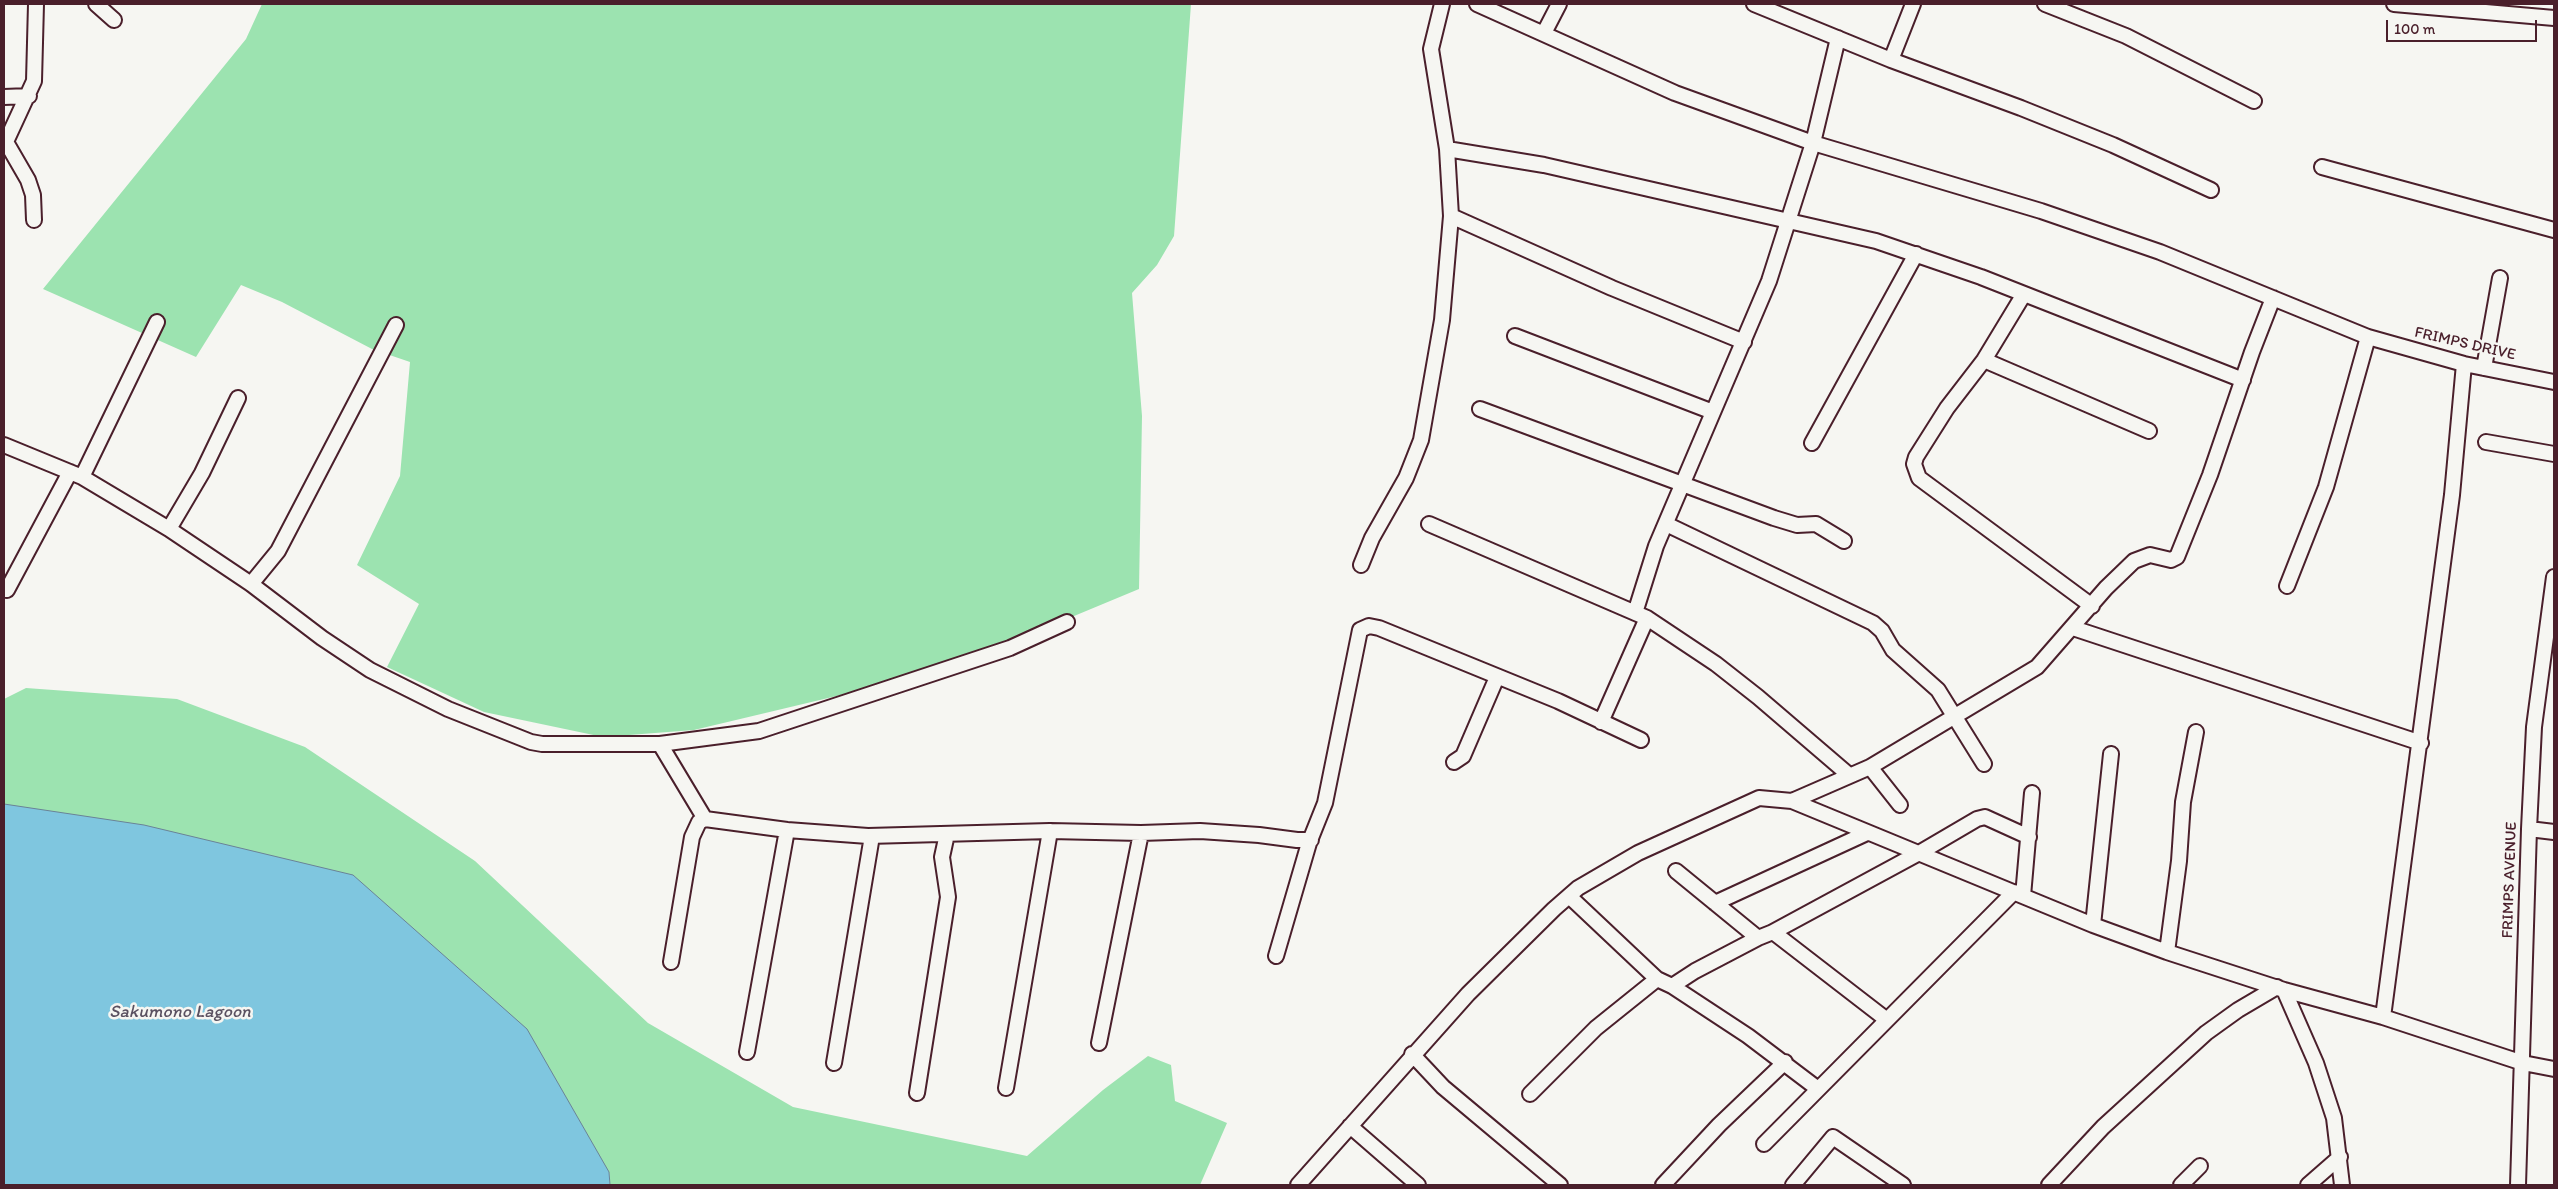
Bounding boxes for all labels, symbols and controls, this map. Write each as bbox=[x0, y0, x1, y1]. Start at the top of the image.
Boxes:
scale bar bbox=[2388, 10, 2539, 42]
text: 100 m bbox=[2394, 20, 2435, 38]
street label: FRIMPS DRIVE bbox=[2413, 323, 2517, 365]
street label: FRIMPS AVENUE bbox=[2498, 821, 2522, 939]
water label: Sakumono Lagoon bbox=[109, 1001, 251, 1023]

